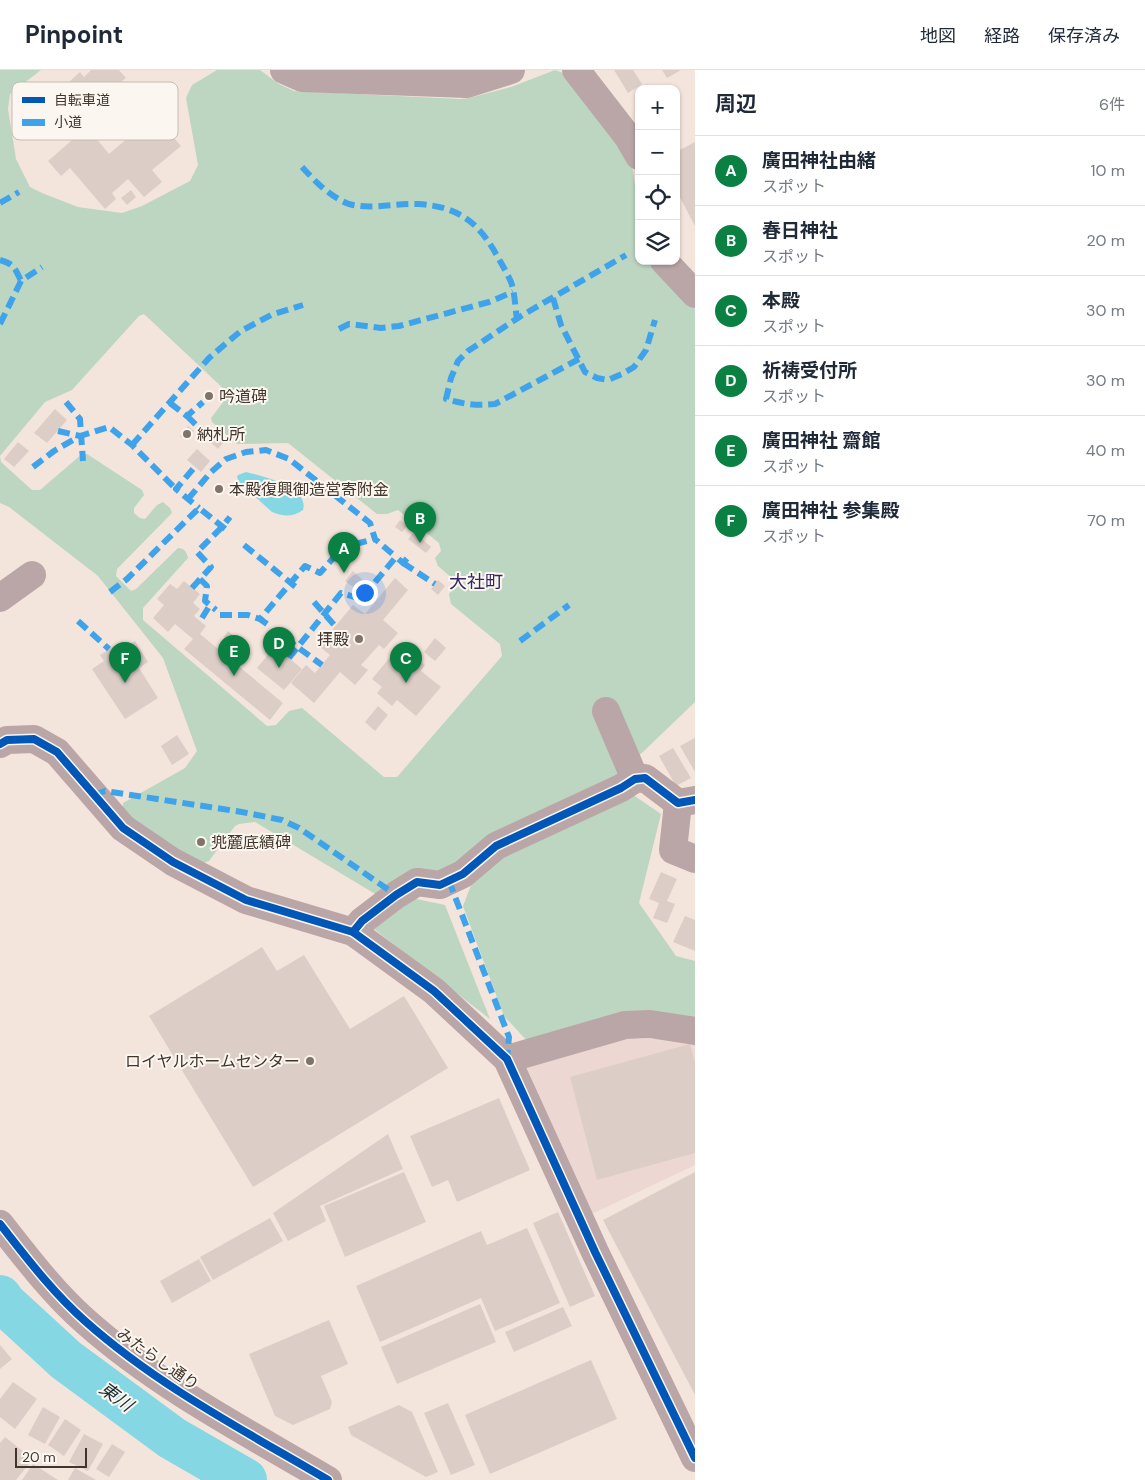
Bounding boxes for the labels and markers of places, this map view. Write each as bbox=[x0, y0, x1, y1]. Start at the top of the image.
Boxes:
place label: 吟道碑 bbox=[219, 386, 267, 407]
marker: 吟道碑 bbox=[203, 390, 215, 402]
place label: 納札所 bbox=[197, 424, 245, 445]
marker: 納札所 bbox=[181, 428, 193, 440]
place label: 本殿復興御造営寄附金 bbox=[229, 479, 389, 500]
marker: 本殿復興御造営寄附金 bbox=[213, 483, 225, 495]
pin: B bbox=[404, 502, 436, 543]
pin: A bbox=[328, 532, 360, 573]
pin: D bbox=[263, 627, 295, 668]
place label: 拝殿 bbox=[317, 629, 349, 650]
marker: 拝殿 bbox=[353, 633, 365, 645]
pin: E bbox=[218, 635, 250, 676]
pin: F bbox=[109, 642, 141, 683]
pin: C bbox=[390, 642, 422, 683]
place label: 兠麓底績碑 bbox=[211, 832, 291, 853]
marker: 兠麓底績碑 bbox=[195, 836, 207, 848]
place label: ロイヤルホームセンター bbox=[125, 1051, 300, 1072]
marker: ロイヤルホームセンター bbox=[304, 1055, 316, 1067]

